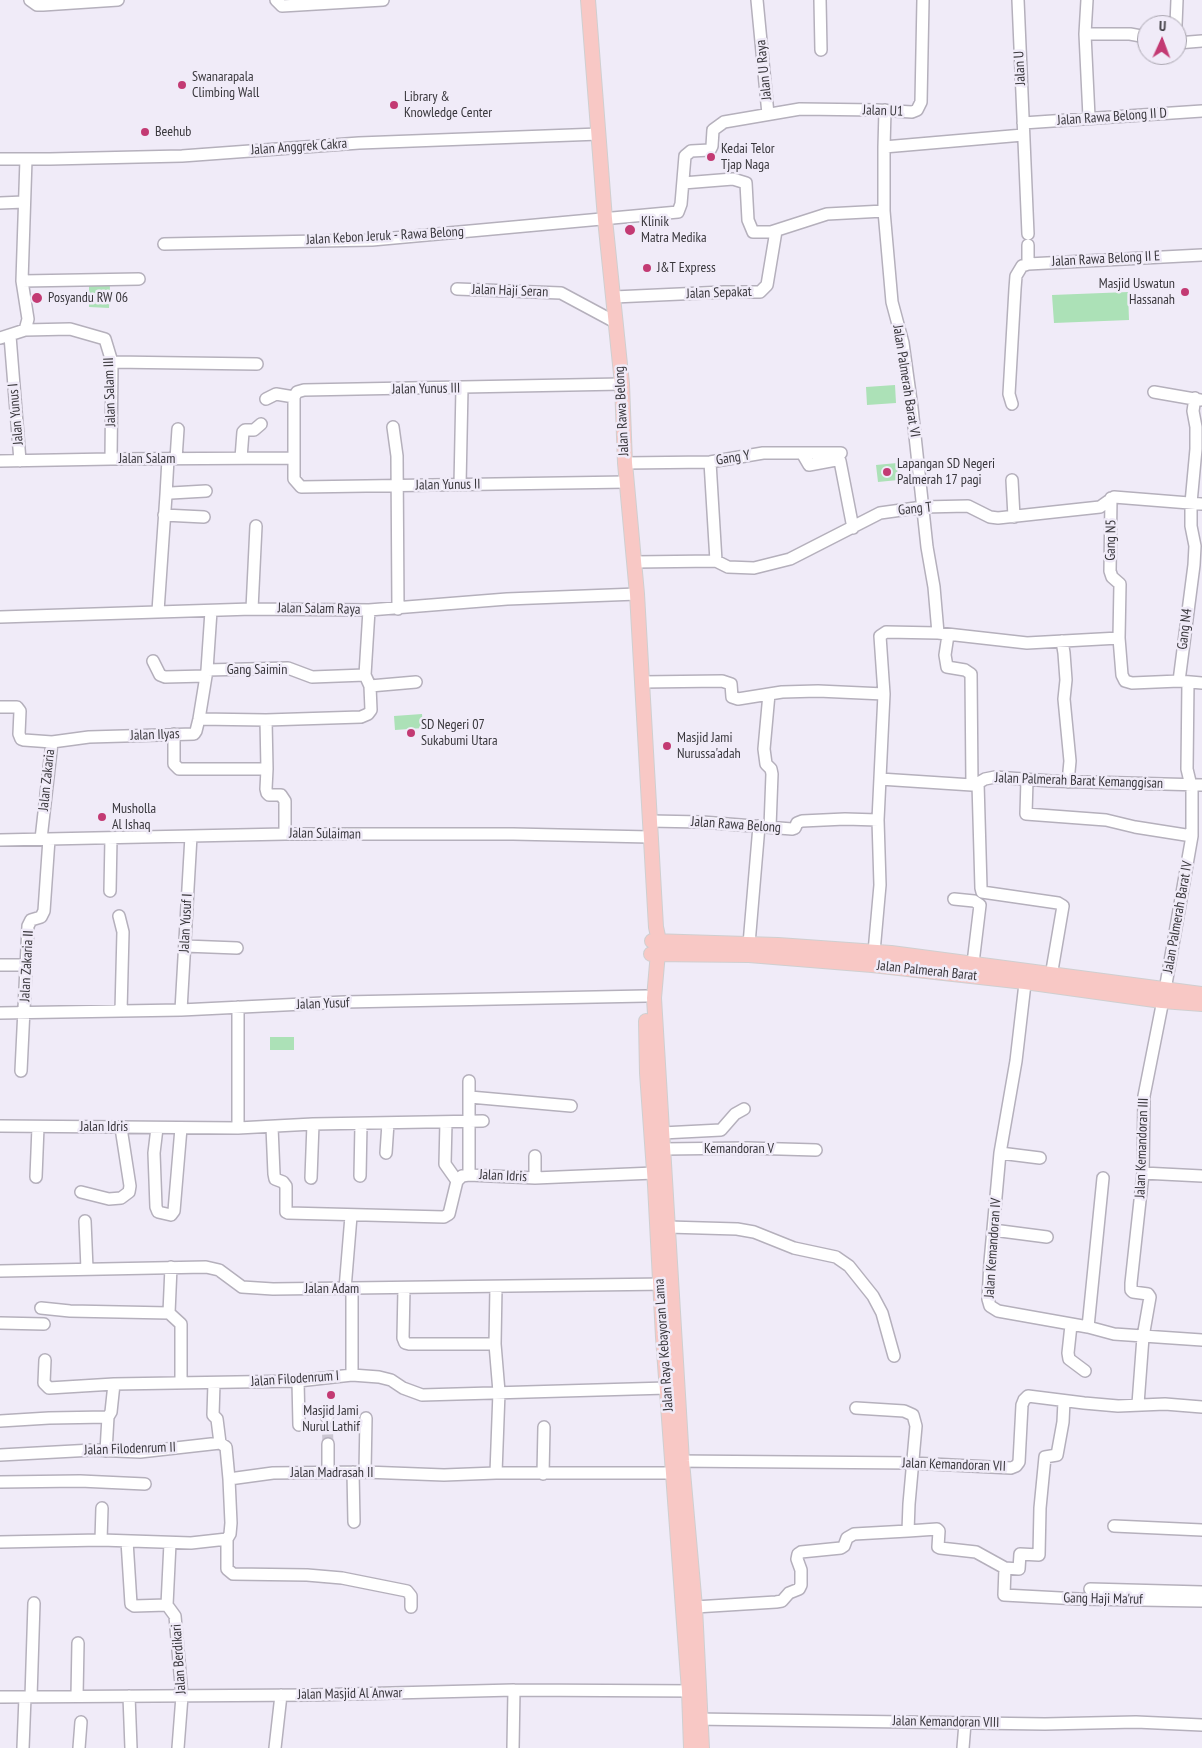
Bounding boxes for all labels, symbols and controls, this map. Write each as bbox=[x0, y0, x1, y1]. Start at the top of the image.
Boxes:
north arrow bbox=[1137, 15, 1187, 65]
text: U bbox=[1159, 17, 1166, 35]
street label: Jalan U Raya bbox=[752, 39, 776, 101]
street label: Jalan U bbox=[1011, 50, 1029, 86]
place label: Swanarapala Climbing Wall bbox=[192, 69, 259, 102]
marker: Swanarapala Climbing Wall bbox=[176, 79, 188, 91]
place label: Library & Knowledge Center bbox=[404, 89, 492, 121]
marker: Library & Knowledge Center bbox=[388, 99, 400, 111]
street label: Jalan U1 bbox=[862, 102, 904, 120]
street label: Jalan Rawa Belong II D bbox=[1057, 105, 1167, 129]
place label: Beehub bbox=[155, 124, 191, 140]
marker: Beehub bbox=[139, 126, 151, 138]
street label: Jalan Anggrek Cakra bbox=[250, 135, 348, 159]
place label: Kedai Telor Tjap Naga bbox=[721, 141, 775, 174]
marker: Kedai Telor Tjap Naga bbox=[705, 151, 717, 163]
place label: Klinik Matra Medika bbox=[641, 214, 707, 246]
street label: Jalan Kebon Jeruk - Rawa Belong bbox=[306, 223, 464, 249]
marker: Klinik Matra Medika bbox=[623, 223, 637, 237]
street label: Jalan Rawa Belong II E bbox=[1051, 248, 1161, 270]
place label: J&T Express bbox=[657, 260, 716, 276]
marker: J&T Express bbox=[641, 262, 653, 274]
place label: Masjid Uswatun Hassanah bbox=[1099, 276, 1175, 308]
street label: Jalan Haji Seran bbox=[472, 281, 548, 301]
street label: Jalan Sepakat bbox=[686, 283, 752, 303]
marker: Masjid Uswatun Hassanah bbox=[1179, 286, 1191, 298]
place label: Posyandu RW 06 bbox=[48, 290, 128, 306]
marker: Posyandu RW 06 bbox=[30, 291, 44, 305]
street label: Jalan Palmerah Barat VI bbox=[889, 324, 923, 438]
street label: Jalan Salam III bbox=[100, 357, 120, 427]
street label: Jalan Rawa Belong bbox=[611, 366, 633, 456]
street label: Jalan Yunus III bbox=[392, 380, 460, 398]
street label: Jalan Yunus I bbox=[5, 383, 27, 445]
street label: Gang Y bbox=[715, 447, 751, 469]
street label: Jalan Salam bbox=[119, 451, 175, 467]
place label: Lapangan SD Negeri Palmerah 17 pagi bbox=[897, 456, 995, 488]
marker: Lapangan SD Negeri Palmerah 17 pagi bbox=[881, 466, 893, 478]
street label: Jalan Yunus II bbox=[415, 476, 481, 494]
street label: Gang T bbox=[897, 499, 933, 519]
street label: Gang N5 bbox=[1102, 519, 1120, 561]
street label: Jalan Salam Raya bbox=[278, 600, 360, 618]
street label: Gang N4 bbox=[1174, 607, 1196, 651]
street label: Gang Saimin bbox=[227, 662, 287, 678]
place label: SD Negeri 07 Sukabumi Utara bbox=[421, 717, 498, 750]
street label: Jalan Ilyas bbox=[130, 726, 180, 744]
marker: SD Negeri 07 Sukabumi Utara bbox=[405, 727, 417, 739]
place label: Masjid Jami Nurussa'adah bbox=[677, 730, 741, 762]
marker: Masjid Jami Nurussa'adah bbox=[661, 740, 673, 752]
street label: Jalan Zakaria bbox=[35, 748, 59, 812]
street label: Jalan Palmerah Barat Kemanggisan bbox=[995, 770, 1163, 792]
place label: Musholla Al Ishaq bbox=[112, 801, 156, 834]
marker: Musholla Al Ishaq bbox=[96, 811, 108, 823]
street label: Jalan Rawa Belong bbox=[691, 813, 781, 837]
street label: Jalan Sulaiman bbox=[289, 825, 361, 843]
street label: Jalan Palmerah Barat IV bbox=[1160, 860, 1196, 974]
street label: Jalan Yusuf I bbox=[176, 893, 196, 953]
street label: Jalan Zakaria II bbox=[17, 930, 37, 1002]
street label: Jalan Palmerah Barat bbox=[876, 957, 978, 985]
street label: Jalan Yusuf bbox=[296, 995, 350, 1013]
street label: Jalan Kemandoran III bbox=[1132, 1098, 1152, 1198]
street label: Jalan Idris bbox=[80, 1119, 128, 1135]
street label: Kemandoran V bbox=[704, 1141, 774, 1157]
street label: Jalan Idris bbox=[479, 1166, 527, 1186]
street label: Jalan Kemandoran IV bbox=[981, 1197, 1005, 1299]
street label: Jalan Raya Kebayoran Lama bbox=[651, 1278, 677, 1412]
street label: Jalan Adam bbox=[305, 1281, 359, 1297]
street label: Jalan Filodenrum I bbox=[250, 1368, 340, 1390]
marker: Masjid Jami Nurul Lathif bbox=[325, 1389, 337, 1401]
place label: Masjid Jami Nurul Lathif bbox=[302, 1403, 360, 1435]
street label: Jalan Filodenrum II bbox=[84, 1439, 176, 1459]
street label: Jalan Kemandoran VII bbox=[902, 1455, 1006, 1475]
street label: Jalan Madrasah II bbox=[291, 1465, 373, 1481]
street label: Gang Haji Ma'ruf bbox=[1063, 1590, 1143, 1608]
street label: Jalan Berdikari bbox=[168, 1623, 190, 1695]
street label: Jalan Masjid Al Anwar bbox=[298, 1685, 402, 1703]
street label: Jalan Kemandoran VIII bbox=[892, 1713, 1000, 1731]

